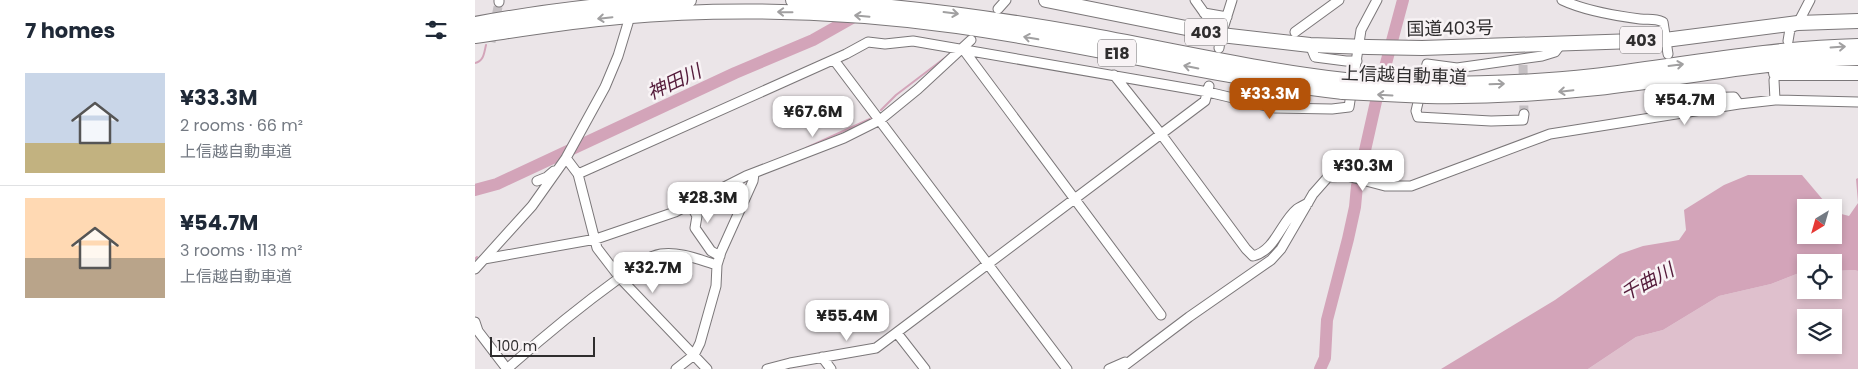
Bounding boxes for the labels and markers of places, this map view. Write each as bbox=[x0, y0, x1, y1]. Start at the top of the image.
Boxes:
pin: ¥33.3M bbox=[1229, 78, 1311, 120]
pin: ¥54.7M bbox=[1644, 84, 1726, 126]
pin: ¥67.6M bbox=[772, 96, 854, 138]
pin: ¥30.3M bbox=[1322, 150, 1404, 192]
pin: ¥28.3M bbox=[667, 182, 749, 224]
pin: ¥32.7M bbox=[612, 252, 694, 294]
pin: ¥55.4M bbox=[806, 300, 888, 342]

